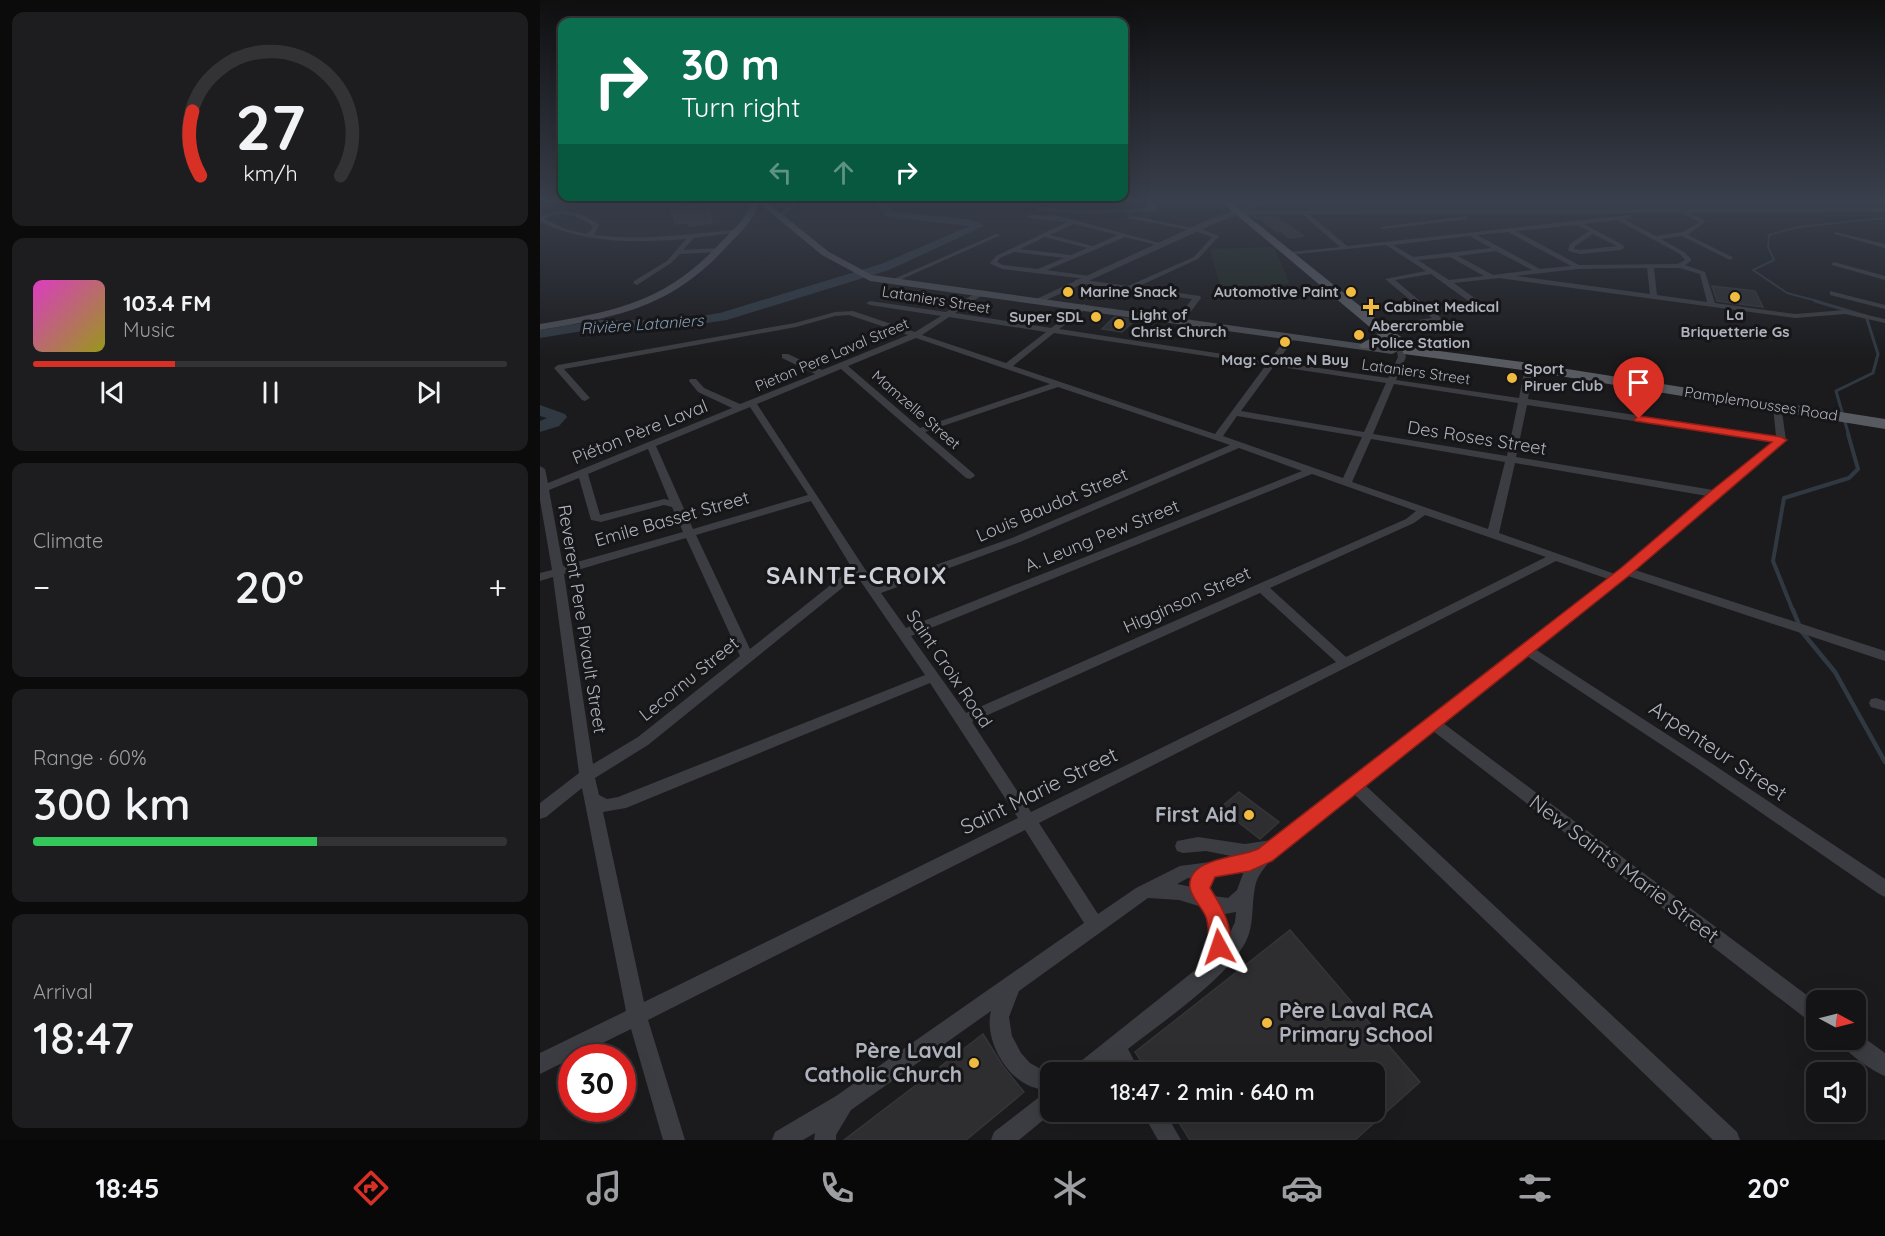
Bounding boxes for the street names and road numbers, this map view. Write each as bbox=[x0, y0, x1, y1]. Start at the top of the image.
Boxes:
street label: Lataniers Street bbox=[881, 282, 992, 317]
street label: Pieton Pere Laval Street bbox=[752, 314, 912, 396]
street label: Lataniers Street bbox=[1361, 354, 1472, 389]
street label: Mamzelle Street bbox=[868, 366, 964, 453]
street label: Pamplemousses Road bbox=[1683, 382, 1839, 425]
street label: Piéton Père Laval bbox=[569, 394, 711, 469]
street label: Des Roses Street bbox=[1406, 415, 1548, 460]
street label: Louis Baudot Street bbox=[972, 462, 1131, 547]
street label: Emile Basset Street bbox=[592, 485, 752, 552]
street label: A. Leung Pew Street bbox=[1021, 494, 1182, 577]
street label: Reverent Pere Pivault Street bbox=[553, 503, 612, 735]
street label: Higginson Street bbox=[1119, 561, 1254, 638]
street label: Saint Croix Road bbox=[901, 605, 997, 732]
street label: Lecornu Street bbox=[634, 631, 743, 726]
street label: Arpenteur Street bbox=[1645, 695, 1792, 806]
street label: Saint Marie Street bbox=[956, 741, 1121, 839]
street label: New Saints Marie Street bbox=[1525, 788, 1725, 948]

